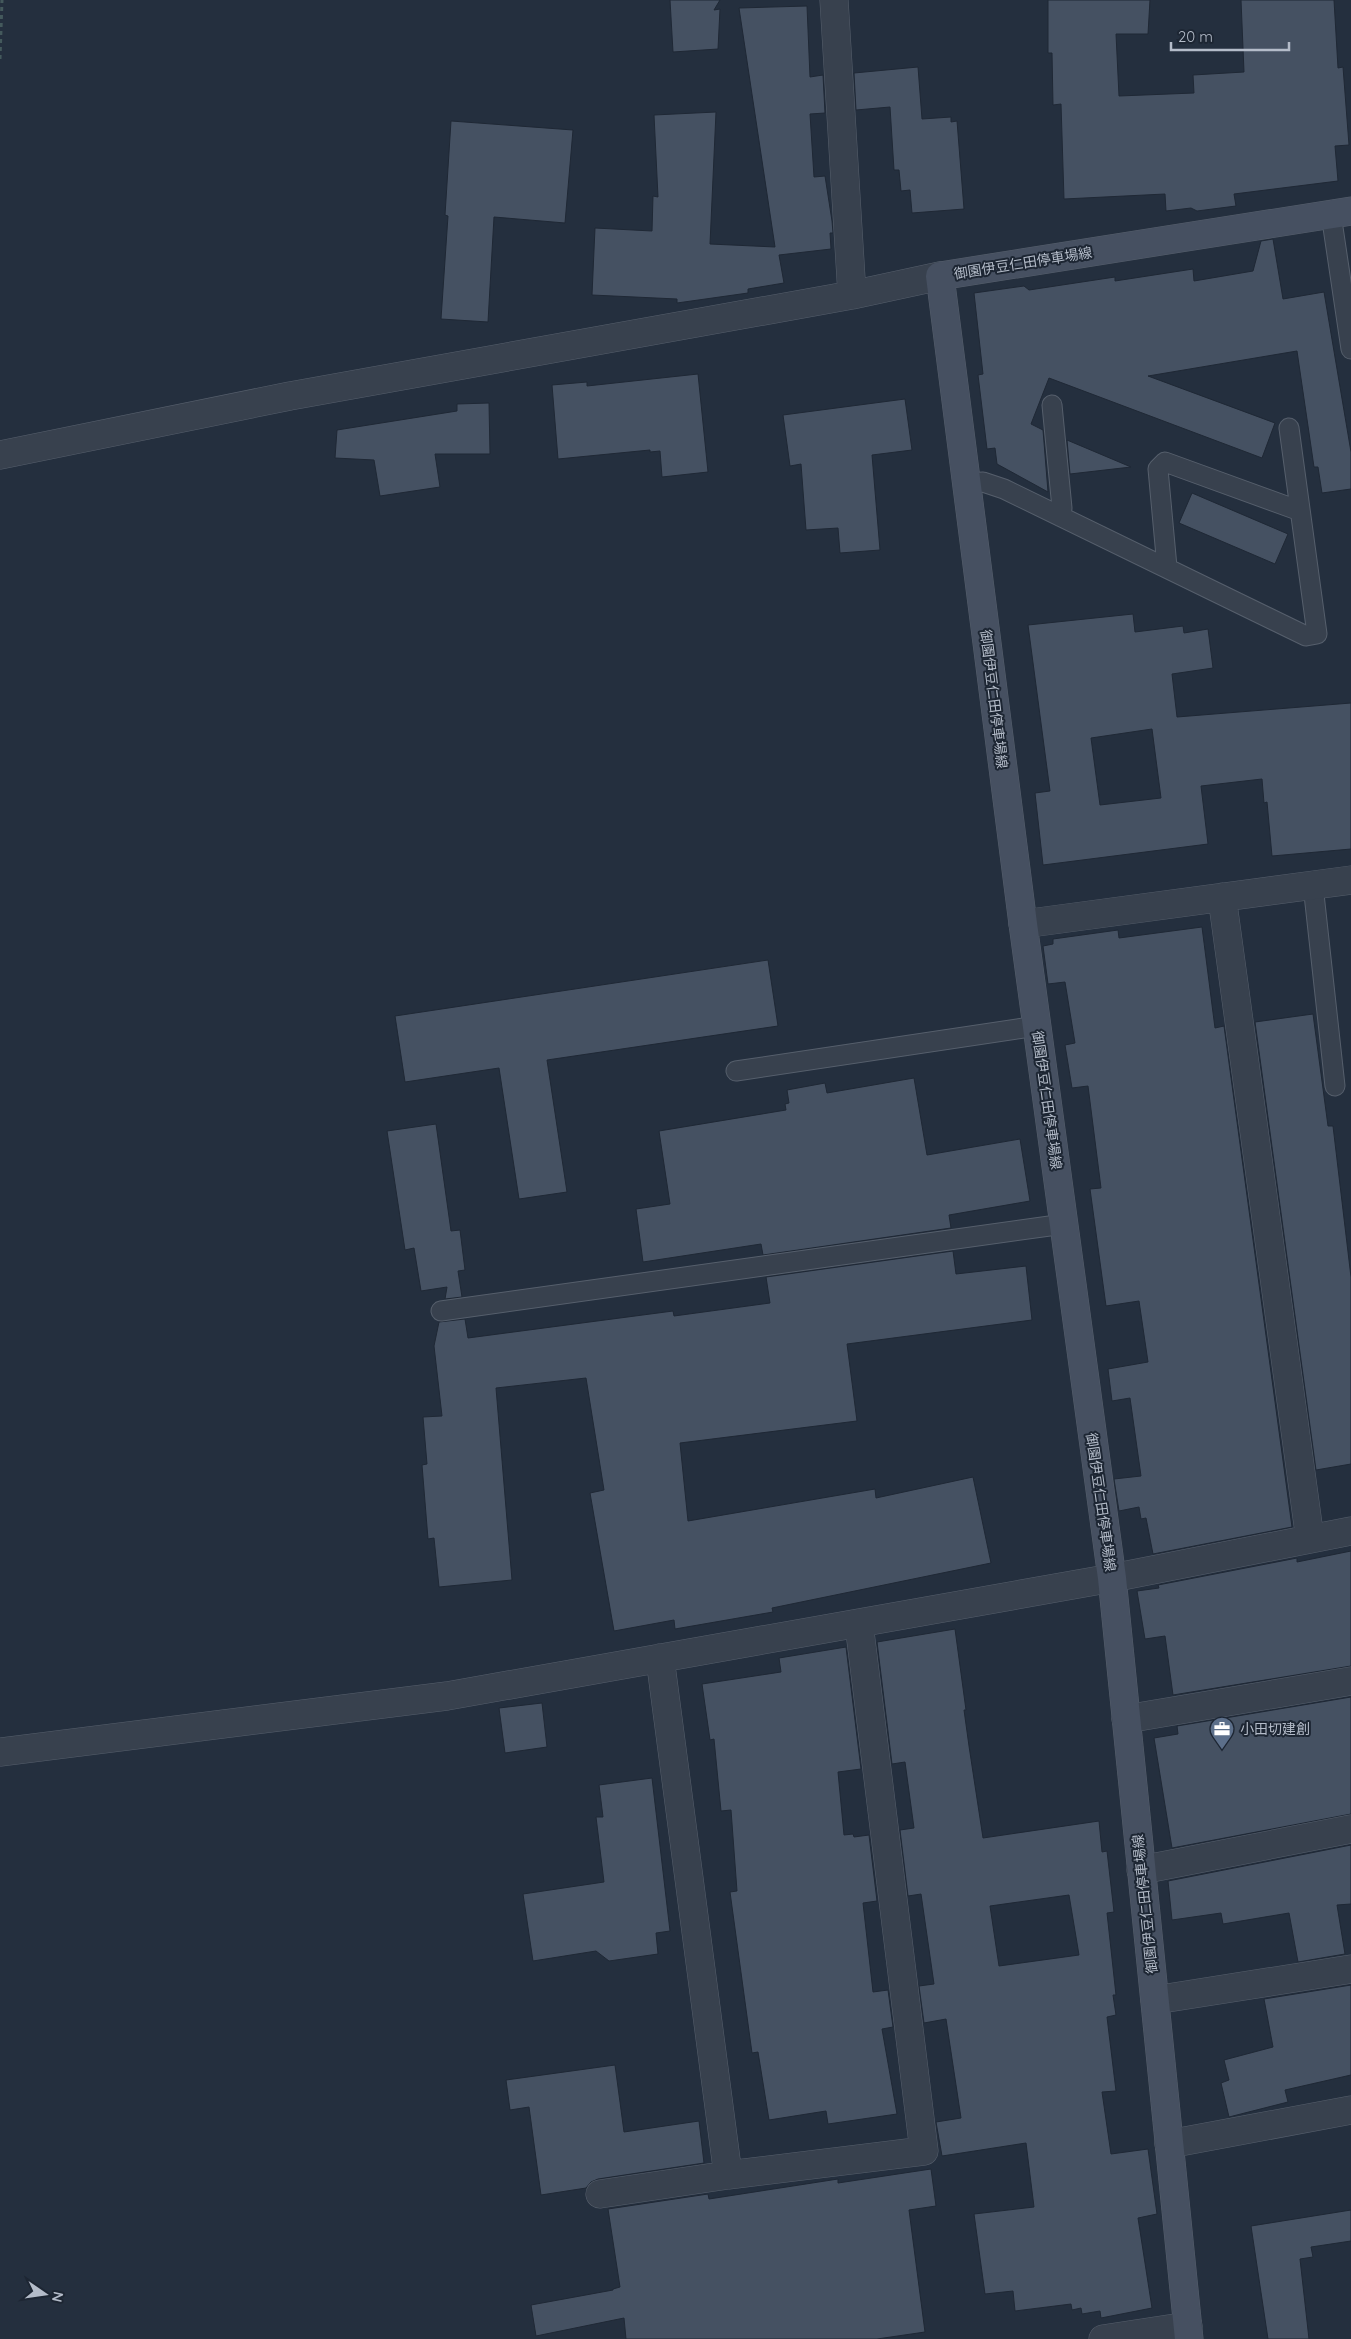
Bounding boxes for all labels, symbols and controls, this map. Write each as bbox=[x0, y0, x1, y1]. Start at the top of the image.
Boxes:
scale bar bbox=[1171, 20, 1288, 52]
text: 20 m bbox=[1178, 27, 1213, 46]
street label: 御園伊豆仁田停車場線 bbox=[952, 243, 1094, 283]
street label: 御園伊豆仁田停車場線 bbox=[977, 628, 1011, 770]
street label: 御園伊豆仁田停車場線 bbox=[1028, 1029, 1066, 1171]
street label: 御園伊豆仁田停車場線 bbox=[1082, 1431, 1120, 1573]
office icon: 小田切建創 bbox=[1209, 1716, 1235, 1750]
place label: 小田切建創 bbox=[1240, 1720, 1310, 1738]
street label: 御園伊豆仁田停車場線 bbox=[1129, 1833, 1161, 1975]
north arrow bbox=[20, 2269, 70, 2319]
text: N bbox=[48, 2290, 68, 2304]

